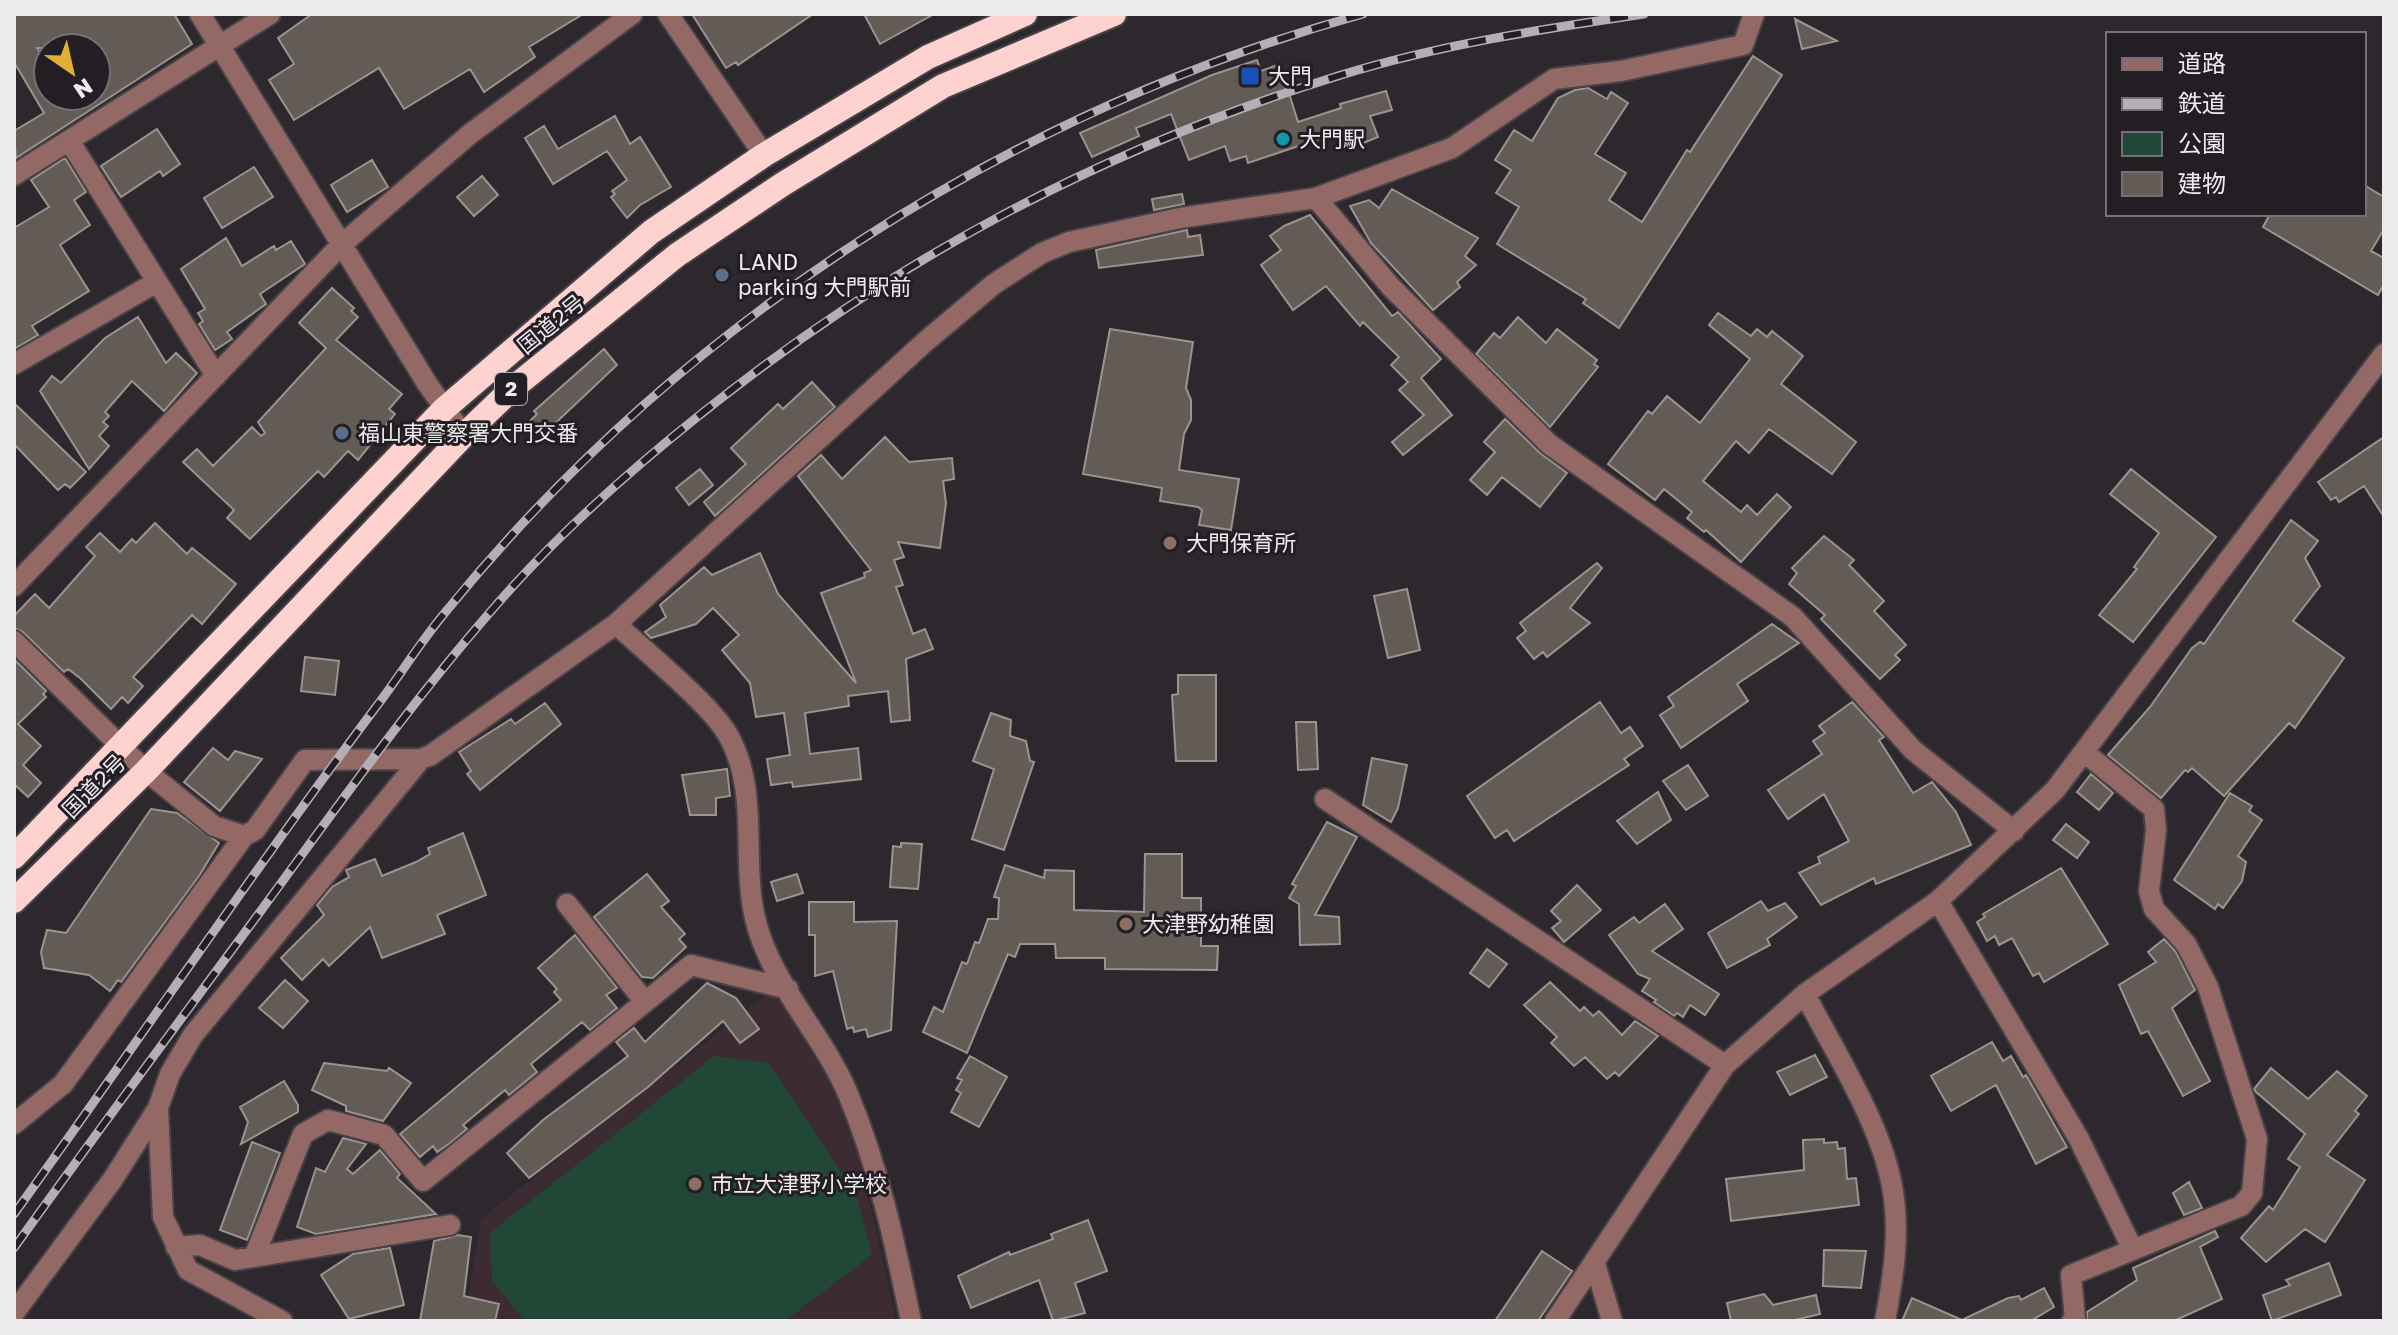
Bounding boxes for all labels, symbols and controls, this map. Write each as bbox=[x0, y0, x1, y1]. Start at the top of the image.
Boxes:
north arrow bbox=[32, 32, 112, 112]
legend bbox=[2106, 32, 2366, 216]
text: 道路 bbox=[2178, 48, 2226, 77]
place label: 大門 bbox=[1268, 62, 1312, 89]
marker: 大門 bbox=[1239, 65, 1261, 87]
text: N bbox=[69, 73, 98, 105]
text: 鉄道 bbox=[2178, 88, 2226, 117]
place label: 大門駅 bbox=[1299, 125, 1365, 152]
text: 公園 bbox=[2178, 128, 2226, 157]
marker: 大門駅 bbox=[1274, 130, 1292, 148]
text: 建物 bbox=[2178, 168, 2226, 197]
place label: LAND parking 大門駅前 bbox=[738, 248, 911, 300]
marker: LAND parking 大門駅前 bbox=[713, 266, 731, 284]
street label: 国道2号 bbox=[512, 288, 590, 359]
road number: 2 bbox=[495, 373, 527, 405]
place label: 福山東警察署大門交番 bbox=[358, 419, 578, 446]
marker: 福山東警察署大門交番 bbox=[333, 424, 351, 442]
place label: 大門保育所 bbox=[1186, 529, 1296, 556]
marker: 大門保育所 bbox=[1161, 534, 1179, 552]
street label: 国道2号 bbox=[56, 748, 131, 823]
place label: 大津野幼稚園 bbox=[1142, 910, 1274, 937]
marker: 大津野幼稚園 bbox=[1117, 915, 1135, 933]
place label: 市立大津野小学校 bbox=[711, 1170, 887, 1197]
marker: 市立大津野小学校 bbox=[686, 1175, 704, 1193]

